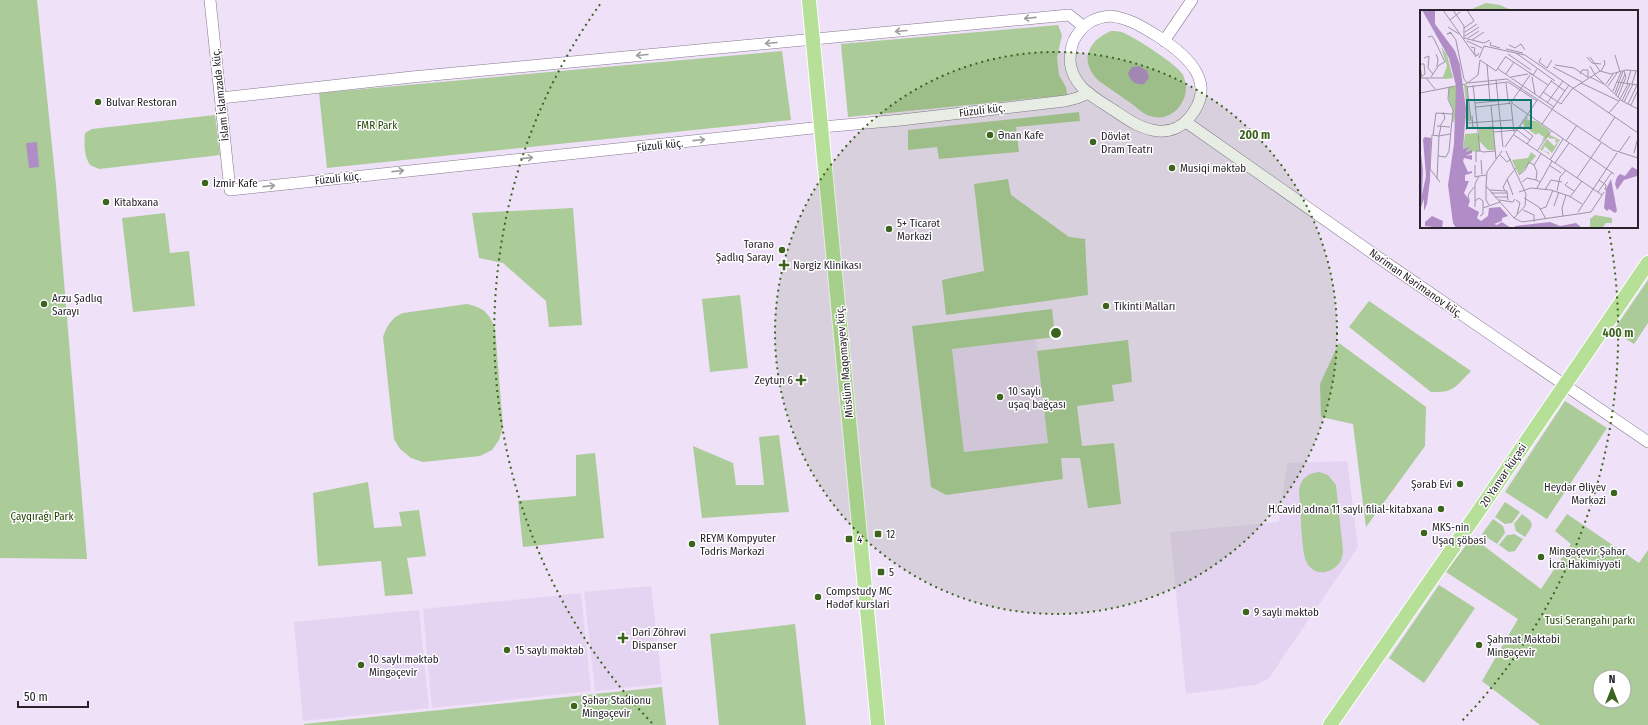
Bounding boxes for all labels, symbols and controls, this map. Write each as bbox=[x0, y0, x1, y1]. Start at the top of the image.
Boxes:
inset map bbox=[1420, 10, 1638, 228]
one-way arrow bbox=[1024, 15, 1037, 22]
one-way arrow bbox=[895, 27, 908, 35]
one-way arrow bbox=[765, 40, 778, 47]
street label: İslam İslamzadə küç. bbox=[208, 48, 232, 142]
one-way arrow bbox=[636, 52, 649, 59]
place label: Bulvar Restoran bbox=[106, 96, 177, 109]
marker: Bulvar Restoran bbox=[93, 97, 103, 107]
street label: Füzuli küç. bbox=[958, 101, 1006, 120]
park label: FMR Park bbox=[357, 119, 398, 132]
text: 200 m bbox=[1239, 128, 1270, 142]
place label: Ənan Kafe bbox=[998, 129, 1044, 142]
marker: Ənan Kafe bbox=[985, 130, 995, 140]
place label: Dövlət Dram Teatrı bbox=[1101, 130, 1153, 156]
street label: Füzuli küç. bbox=[636, 137, 684, 154]
one-way arrow bbox=[692, 137, 705, 144]
marker: Dövlət Dram Teatrı bbox=[1088, 137, 1098, 147]
one-way arrow bbox=[520, 155, 533, 162]
place label: Musiqi məktəb bbox=[1180, 162, 1246, 175]
marker: Musiqi məktəb bbox=[1167, 163, 1177, 173]
one-way arrow bbox=[391, 168, 404, 175]
street label: Füzuli küç. bbox=[314, 170, 362, 187]
place label: İzmir Kafe bbox=[213, 176, 258, 190]
marker: İzmir Kafe bbox=[200, 178, 210, 188]
one-way arrow bbox=[262, 182, 275, 189]
place label: Kitabxana bbox=[114, 196, 158, 209]
marker: Kitabxana bbox=[101, 197, 111, 207]
place label: 5+ Ticarət Mərkəzi bbox=[897, 217, 941, 243]
marker: 5+ Ticarət Mərkəzi bbox=[884, 224, 894, 234]
place label: Təranə Şadlıq Sarayı bbox=[716, 238, 774, 264]
marker: Təranə Şadlıq Sarayı bbox=[777, 245, 787, 255]
street label: Nəriman Nərimanov küç. bbox=[1367, 246, 1465, 320]
marker: Nərgiz Klinikası bbox=[778, 259, 790, 271]
place label: Nərgiz Klinikası bbox=[793, 259, 862, 272]
place label: Arzu Şadlıq Sarayı bbox=[52, 292, 102, 318]
marker: Arzu Şadlıq Sarayı bbox=[39, 299, 49, 309]
place label: Tikinti Malları bbox=[1114, 300, 1175, 313]
marker: Tikinti Malları bbox=[1101, 301, 1111, 311]
street label: Müslüm Maqomayev küç. bbox=[833, 305, 856, 418]
centre of rings bbox=[1049, 326, 1063, 340]
text: 400 m bbox=[1603, 326, 1633, 340]
place label: Zeytun 6 bbox=[755, 374, 794, 387]
marker: Zeytun 6 bbox=[796, 375, 806, 385]
place label: 10 saylı uşaq bağçası bbox=[1008, 385, 1066, 411]
marker: 10 saylı uşaq bağçası bbox=[995, 392, 1005, 402]
street label: 20 Yanvar küçəsi bbox=[1477, 441, 1530, 509]
place label: Şərab Evi bbox=[1411, 478, 1452, 491]
marker: Şərab Evi bbox=[1455, 479, 1465, 489]
place label: Heydər Əliyev Mərkəzi bbox=[1544, 481, 1606, 507]
marker: Heydər Əliyev Mərkəzi bbox=[1609, 488, 1619, 498]
place label: H.Cavid adına 11 saylı filial-kitabxana bbox=[1268, 503, 1433, 516]
marker: H.Cavid adına 11 saylı filial-kitabxana bbox=[1436, 504, 1446, 514]
park label: Çayqırağı Park bbox=[10, 510, 74, 523]
place label: MKS-nin Uşaq şöbəsi bbox=[1432, 521, 1486, 547]
place label: 12 bbox=[886, 528, 895, 541]
marker: MKS-nin Uşaq şöbəsi bbox=[1419, 528, 1429, 538]
marker: 12 bbox=[873, 529, 883, 539]
place label: REYM Kompyuter Tədris Mərkəzi bbox=[700, 532, 776, 558]
place label: 4 bbox=[857, 533, 863, 546]
marker: 4 bbox=[844, 534, 854, 544]
marker: REYM Kompyuter Tədris Mərkəzi bbox=[687, 539, 697, 549]
place label: Mingəçevir Şəhər İcra Hakimiyyəti bbox=[1549, 545, 1626, 571]
marker: Mingəçevir Şəhər İcra Hakimiyyəti bbox=[1536, 552, 1546, 562]
place label: 5 bbox=[889, 566, 894, 579]
marker: 5 bbox=[876, 567, 886, 577]
place label: Compstudy MC Hədəf kurslari bbox=[826, 585, 893, 611]
marker: Compstudy MC Hədəf kurslari bbox=[813, 592, 823, 602]
place label: 9 saylı məktəb bbox=[1254, 606, 1319, 619]
marker: 9 saylı məktəb bbox=[1241, 607, 1251, 617]
park label: Tusi Serangahı parkı bbox=[1545, 614, 1635, 627]
place label: Dəri Zöhrəvi Dispanser bbox=[632, 626, 687, 652]
marker: Dəri Zöhrəvi Dispanser bbox=[617, 632, 629, 644]
place label: Şahmat Məktəbi Mingəçevir bbox=[1487, 633, 1560, 659]
marker: Şahmat Məktəbi Mingəçevir bbox=[1474, 640, 1484, 650]
place label: 15 saylı məktəb bbox=[515, 644, 584, 657]
marker: 15 saylı məktəb bbox=[502, 645, 512, 655]
place label: 10 saylı məktəb Mingəçevir bbox=[369, 653, 439, 679]
marker: 10 saylı məktəb Mingəçevir bbox=[356, 660, 366, 670]
north arrow bbox=[1592, 669, 1632, 709]
text: N bbox=[1609, 673, 1615, 686]
scale bar bbox=[18, 683, 88, 709]
text: 50 m bbox=[24, 690, 48, 704]
place label: Şəhər Stadionu Mingəçevir bbox=[582, 694, 651, 720]
marker: Şəhər Stadionu Mingəçevir bbox=[569, 701, 579, 711]

